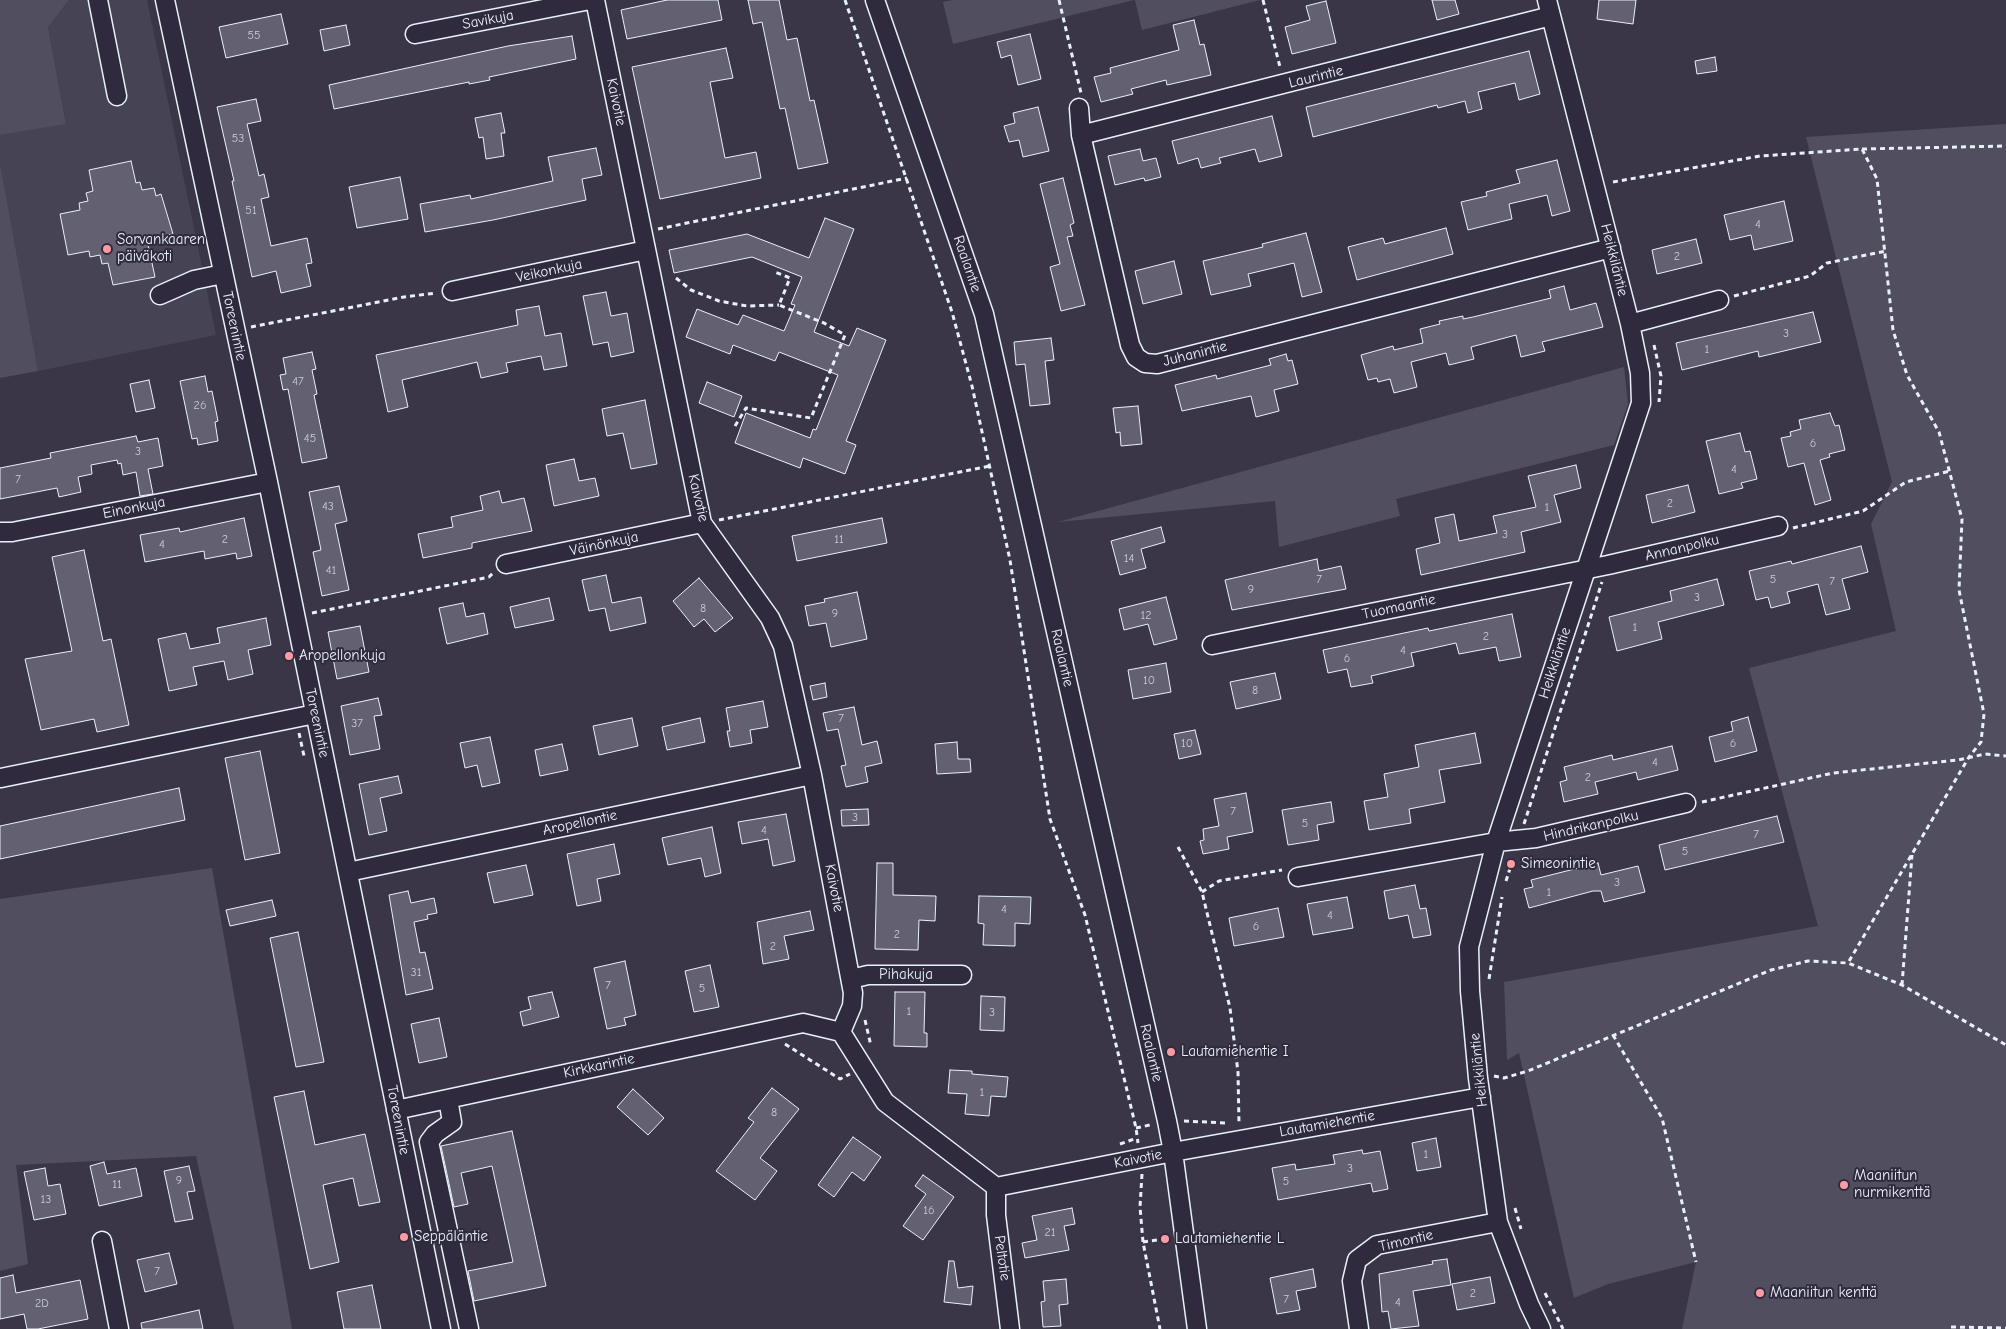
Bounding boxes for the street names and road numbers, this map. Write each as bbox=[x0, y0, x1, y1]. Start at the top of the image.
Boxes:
street label: Savikuja bbox=[461, 6, 515, 34]
street label: Laurintie bbox=[1287, 62, 1345, 92]
street label: Kaivotie bbox=[602, 76, 630, 128]
street label: Heikkiläntie bbox=[1596, 222, 1632, 298]
street label: Raalantie bbox=[949, 233, 985, 295]
street label: Veikonkuja bbox=[514, 255, 584, 287]
street label: Toreenintie bbox=[218, 290, 250, 362]
street label: Juhanintie bbox=[1161, 337, 1229, 371]
street label: Kaivotie bbox=[684, 472, 712, 524]
street label: Einonkuja bbox=[101, 493, 167, 523]
street label: Väinönkuja bbox=[568, 528, 640, 560]
street label: Annanpolku bbox=[1643, 531, 1721, 565]
street label: Tuomaantie bbox=[1361, 590, 1437, 624]
street label: Heikkiläntie bbox=[1535, 625, 1575, 701]
street label: Raalantie bbox=[1047, 627, 1077, 689]
street label: Toreenintie bbox=[301, 687, 333, 759]
street label: Aropellontie bbox=[541, 806, 619, 840]
street label: Hindrikanpolku bbox=[1542, 806, 1640, 846]
street label: Kaivotie bbox=[821, 862, 847, 914]
street label: Pihakuja bbox=[879, 966, 933, 984]
street label: Raalantie bbox=[1136, 1022, 1166, 1084]
street label: Heikkiläntie bbox=[1466, 1032, 1492, 1108]
street label: Kirkkarintie bbox=[562, 1050, 636, 1082]
street label: Toreenintie bbox=[382, 1084, 414, 1156]
street label: Lautamiehentie bbox=[1278, 1107, 1376, 1141]
street label: Kaivotie bbox=[1112, 1146, 1164, 1172]
street label: Timontie bbox=[1377, 1226, 1435, 1256]
street label: Peltotie bbox=[990, 1234, 1014, 1282]

